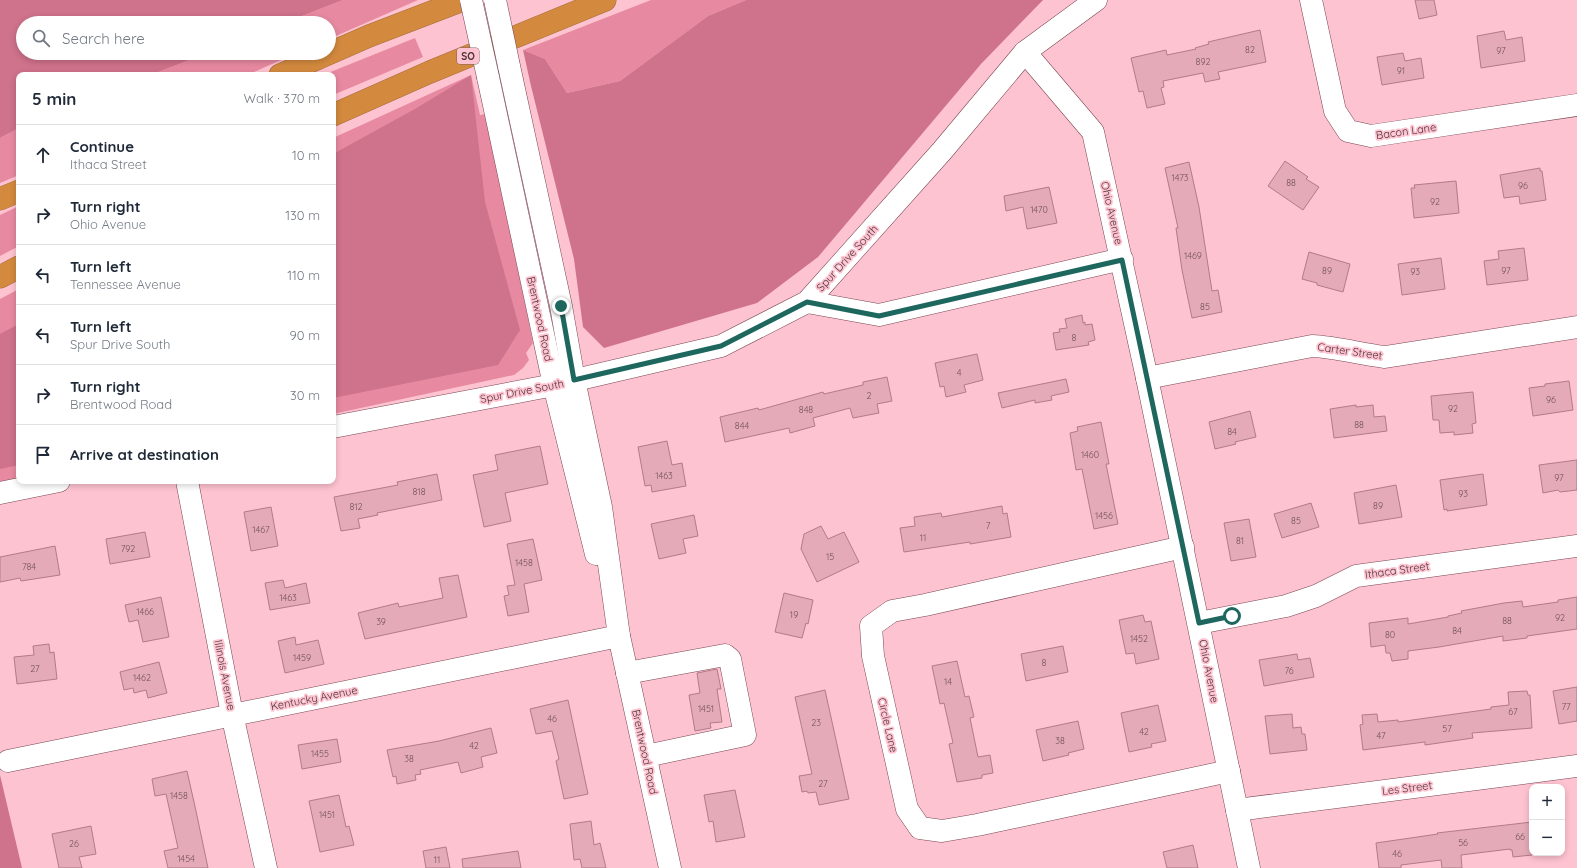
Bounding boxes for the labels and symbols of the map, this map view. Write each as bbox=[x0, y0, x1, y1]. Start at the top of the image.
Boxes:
house number: 82 bbox=[1245, 44, 1255, 55]
house number: 97 bbox=[1496, 45, 1506, 56]
road number: SO bbox=[457, 48, 479, 64]
house number: 892 bbox=[1196, 56, 1210, 67]
house number: 91 bbox=[1397, 65, 1405, 76]
street label: Bacon Lane bbox=[1375, 120, 1437, 142]
house number: 1473 bbox=[1171, 172, 1189, 183]
house number: 88 bbox=[1286, 177, 1296, 188]
street label: Ohio Avenue bbox=[1098, 180, 1126, 246]
house number: 96 bbox=[1518, 180, 1528, 191]
house number: 92 bbox=[1430, 196, 1440, 207]
house number: 1470 bbox=[1030, 204, 1048, 215]
street label: Spur Drive South bbox=[813, 222, 881, 294]
house number: 1469 bbox=[1184, 250, 1202, 261]
house number: 89 bbox=[1322, 265, 1332, 276]
house number: 97 bbox=[1501, 265, 1511, 276]
house number: 93 bbox=[1410, 266, 1420, 277]
street label: Brentwood Road bbox=[524, 275, 556, 363]
route end bbox=[552, 297, 570, 315]
house number: 85 bbox=[1200, 301, 1210, 312]
house number: 8 bbox=[1072, 332, 1077, 343]
street label: Carter Street bbox=[1317, 340, 1384, 363]
house number: 4 bbox=[957, 367, 962, 378]
street label: Spur Drive South bbox=[479, 376, 565, 406]
house number: 2 bbox=[867, 390, 872, 401]
house number: 96 bbox=[1546, 394, 1556, 405]
house number: 92 bbox=[1448, 403, 1458, 414]
house number: 848 bbox=[799, 404, 813, 415]
house number: 88 bbox=[1354, 419, 1364, 430]
house number: 844 bbox=[735, 420, 749, 431]
house number: 84 bbox=[1227, 426, 1237, 437]
house number: 1460 bbox=[1081, 449, 1099, 460]
house number: 1463 bbox=[655, 470, 673, 481]
house number: 97 bbox=[1554, 472, 1564, 483]
house number: 818 bbox=[412, 486, 426, 497]
house number: 93 bbox=[1458, 488, 1468, 499]
house number: 89 bbox=[1373, 500, 1383, 511]
house number: 812 bbox=[349, 501, 363, 512]
house number: 1456 bbox=[1095, 510, 1113, 521]
house number: 85 bbox=[1291, 515, 1301, 526]
house number: 7 bbox=[986, 520, 991, 531]
house number: 1467 bbox=[252, 524, 270, 535]
house number: 11 bbox=[920, 532, 926, 543]
house number: 81 bbox=[1236, 535, 1244, 546]
house number: 792 bbox=[121, 543, 135, 554]
house number: 15 bbox=[826, 551, 834, 562]
house number: 1458 bbox=[515, 557, 533, 568]
street label: Ithaca Street bbox=[1364, 559, 1430, 581]
house number: 784 bbox=[22, 561, 36, 572]
house number: 1463 bbox=[279, 592, 297, 603]
house number: 1466 bbox=[136, 606, 154, 617]
route start bbox=[1223, 607, 1241, 625]
house number: 19 bbox=[790, 609, 798, 620]
house number: 92 bbox=[1555, 612, 1565, 623]
house number: 88 bbox=[1502, 615, 1512, 626]
house number: 39 bbox=[376, 616, 386, 627]
house number: 84 bbox=[1452, 625, 1462, 636]
house number: 80 bbox=[1385, 629, 1395, 640]
house number: 1452 bbox=[1130, 633, 1148, 644]
street label: Ohio Avenue bbox=[1196, 638, 1222, 704]
street label: Illinois Avenue bbox=[211, 639, 239, 711]
house number: 1459 bbox=[293, 652, 311, 663]
house number: 8 bbox=[1042, 657, 1047, 668]
house number: 27 bbox=[30, 663, 40, 674]
house number: 76 bbox=[1284, 665, 1294, 676]
house number: 1462 bbox=[133, 672, 151, 683]
house number: 14 bbox=[944, 676, 952, 687]
street label: Kentucky Avenue bbox=[269, 683, 359, 713]
street label: Circle Lane bbox=[875, 696, 901, 754]
house number: 77 bbox=[1561, 701, 1571, 712]
house number: 1451 bbox=[698, 703, 714, 714]
house number: 67 bbox=[1508, 706, 1518, 717]
street label: Brentwood Road bbox=[629, 708, 661, 796]
house number: 46 bbox=[547, 713, 557, 724]
house number: 23 bbox=[811, 717, 821, 728]
house number: 57 bbox=[1442, 723, 1452, 734]
house number: 42 bbox=[1139, 726, 1149, 737]
house number: 47 bbox=[1376, 730, 1386, 741]
house number: 38 bbox=[1055, 735, 1065, 746]
house number: 42 bbox=[469, 740, 479, 751]
house number: 1455 bbox=[311, 748, 329, 759]
house number: 38 bbox=[404, 753, 414, 764]
house number: 27 bbox=[818, 778, 828, 789]
street label: Les Street bbox=[1381, 778, 1433, 798]
house number: 1458 bbox=[170, 790, 188, 801]
house number: 1451 bbox=[319, 809, 335, 820]
house number: 66 bbox=[1515, 831, 1525, 842]
house number: 56 bbox=[1458, 837, 1468, 848]
house number: 26 bbox=[69, 838, 79, 849]
house number: 46 bbox=[1392, 848, 1402, 859]
house number: 1454 bbox=[177, 853, 195, 864]
house number: 11 bbox=[434, 854, 440, 865]

